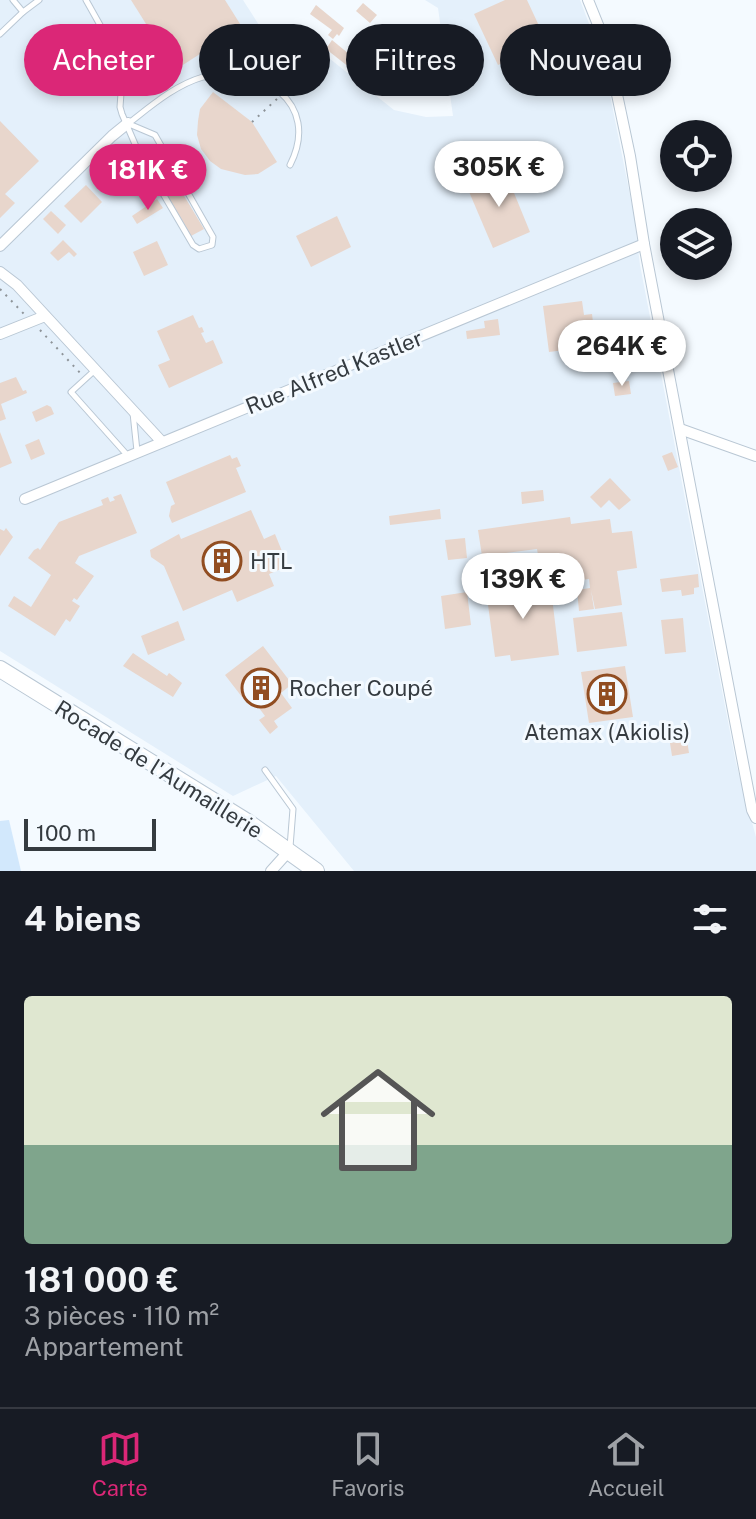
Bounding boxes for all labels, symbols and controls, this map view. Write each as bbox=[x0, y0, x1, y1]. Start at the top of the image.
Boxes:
chip: Acheter bbox=[24, 24, 183, 96]
chip: Louer bbox=[199, 24, 330, 96]
chip: Filtres bbox=[346, 24, 484, 96]
chip: Nouveau bbox=[500, 24, 671, 96]
map controls bbox=[660, 120, 732, 280]
button: locate bbox=[660, 120, 732, 192]
pin: 305K € bbox=[434, 141, 564, 209]
pin: 181K € bbox=[83, 144, 213, 212]
text: 305K € bbox=[453, 151, 545, 182]
text: 181K € bbox=[107, 154, 189, 185]
button: layers bbox=[660, 208, 732, 280]
pin: 264K € bbox=[557, 320, 687, 388]
street label: Rue Alfred Kastler bbox=[242, 325, 426, 419]
text: 264K € bbox=[576, 330, 668, 361]
building icon: HTL bbox=[201, 540, 243, 582]
place label: HTL bbox=[250, 548, 293, 574]
pin: 139K € bbox=[458, 553, 588, 621]
text: 139K € bbox=[480, 563, 566, 594]
building icon: Rocher Coupé bbox=[240, 667, 282, 709]
building icon: Atemax (Akiolis) bbox=[586, 673, 628, 715]
place label: Rocher Coupé bbox=[289, 675, 433, 701]
street label: Rocade de l'Aumaillerie bbox=[50, 694, 268, 844]
place label: Atemax (Akiolis) bbox=[524, 719, 690, 745]
scale bar bbox=[24, 815, 156, 851]
text: 100 m bbox=[36, 820, 96, 846]
icon: filters bbox=[688, 897, 732, 941]
text: 4 biens bbox=[24, 899, 141, 939]
icon: home bbox=[306, 1048, 450, 1192]
text: 181 000 € bbox=[24, 1260, 179, 1300]
text: 3 pièces · 110 m² bbox=[24, 1300, 219, 1331]
text: Appartement bbox=[24, 1331, 184, 1362]
tab: Carte bbox=[92, 1427, 148, 1501]
tab: Favoris bbox=[331, 1427, 404, 1501]
tab: Accueil bbox=[588, 1427, 664, 1501]

